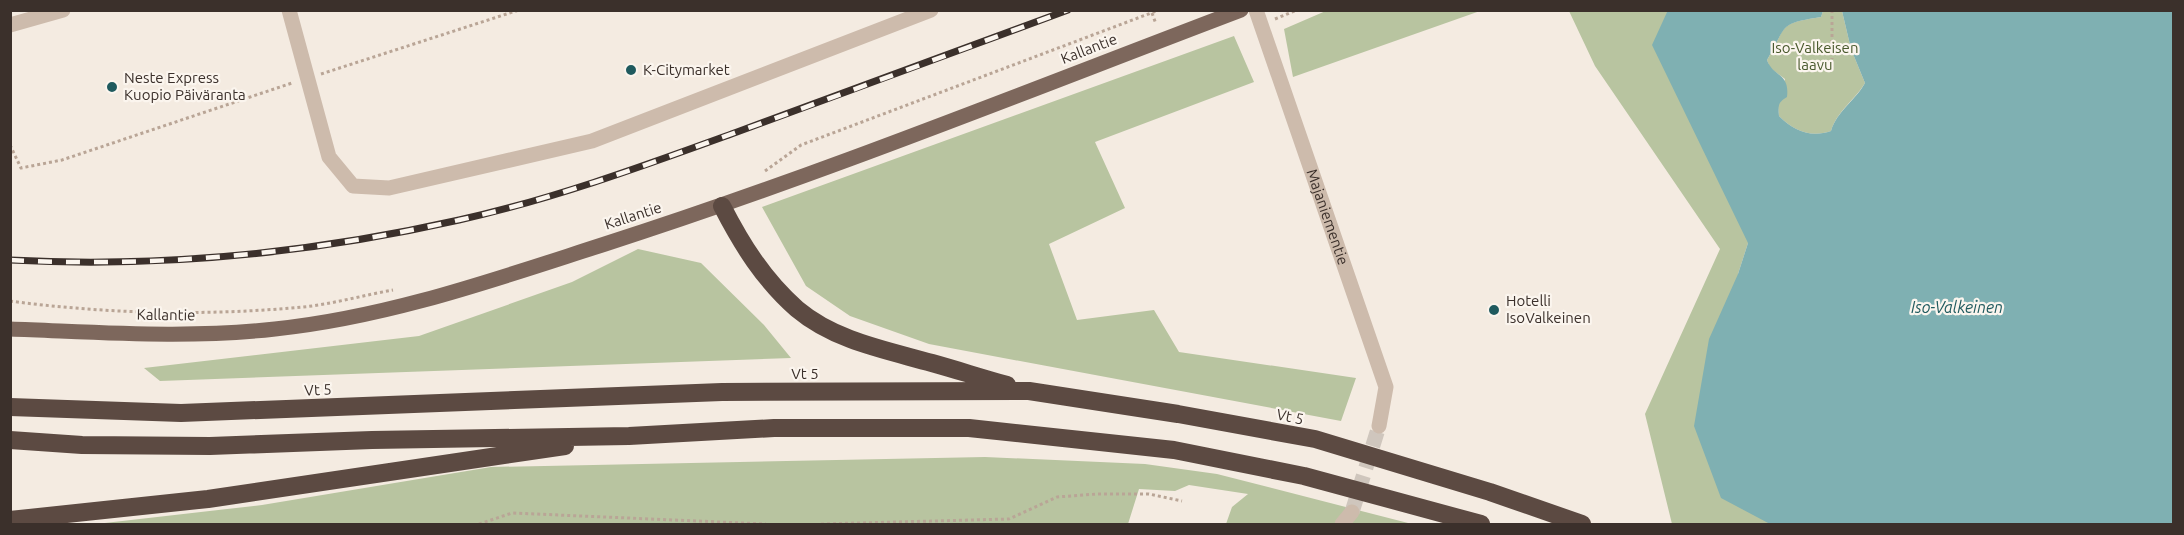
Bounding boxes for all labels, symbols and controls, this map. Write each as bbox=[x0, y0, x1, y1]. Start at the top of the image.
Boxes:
street label: Kallantie bbox=[1058, 30, 1119, 67]
park label: Iso-Valkeisen laavu bbox=[1772, 39, 1858, 73]
place label: K-Citymarket bbox=[643, 61, 730, 78]
marker: K-Citymarket bbox=[624, 63, 638, 77]
place label: Neste Express Kuopio Päiväranta bbox=[124, 69, 246, 103]
marker: Neste Express Kuopio Päiväranta bbox=[105, 80, 119, 94]
street label: Majaniementie bbox=[1303, 167, 1352, 267]
street label: Kallantie bbox=[602, 198, 663, 233]
place label: Hotelli IsoValkeinen bbox=[1506, 292, 1591, 326]
water label: Iso-Valkeinen bbox=[1911, 298, 2003, 316]
marker: Hotelli IsoValkeinen bbox=[1487, 303, 1501, 317]
street label: Kallantie bbox=[136, 305, 196, 324]
street label: Vt 5 bbox=[791, 365, 819, 382]
street label: Vt 5 bbox=[304, 380, 332, 399]
street label: Vt 5 bbox=[1275, 406, 1305, 427]

